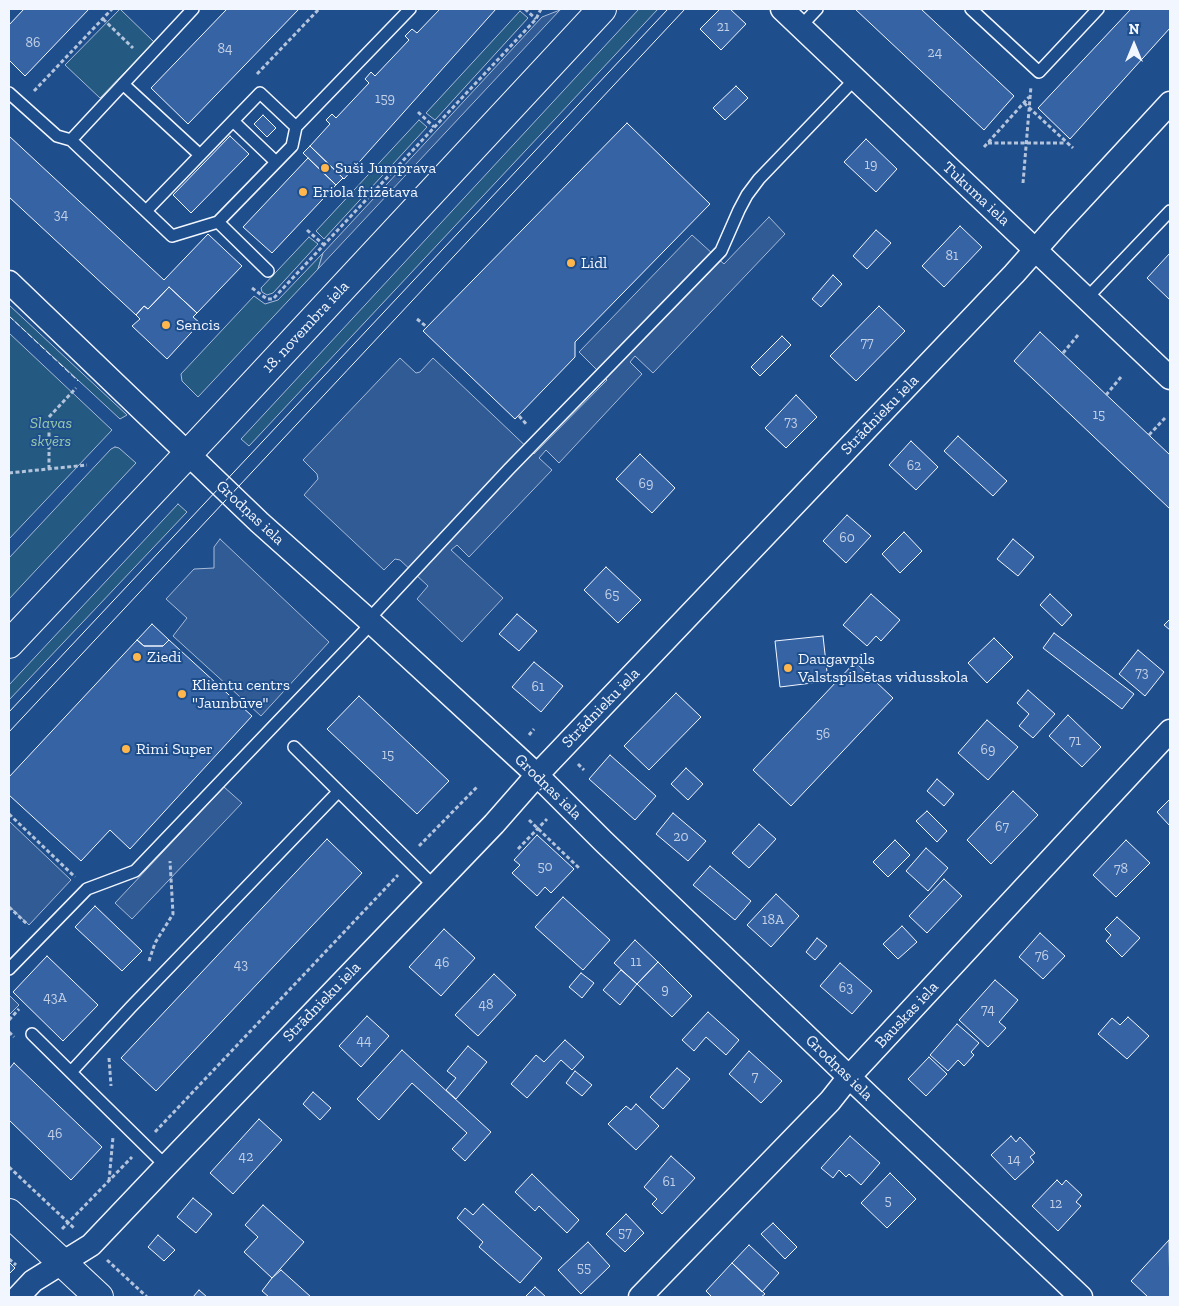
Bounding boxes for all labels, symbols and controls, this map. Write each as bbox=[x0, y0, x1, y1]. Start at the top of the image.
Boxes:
house number: 21 bbox=[717, 19, 729, 35]
north arrow bbox=[1109, 20, 1159, 70]
text: N bbox=[1129, 21, 1139, 38]
house number: 86 bbox=[26, 35, 40, 51]
house number: 84 bbox=[217, 41, 233, 57]
house number: 24 bbox=[928, 45, 942, 61]
house number: 159 bbox=[375, 91, 395, 107]
house number: 19 bbox=[865, 157, 877, 173]
place label: Suši Jumprava bbox=[335, 158, 436, 178]
street label: Tukuma iela bbox=[938, 158, 1014, 230]
marker: Suši Jumprava bbox=[319, 162, 331, 174]
place label: Eriola frizētava bbox=[313, 182, 418, 202]
marker: Eriola frizētava bbox=[297, 186, 309, 198]
house number: 34 bbox=[54, 207, 68, 223]
house number: 81 bbox=[946, 248, 958, 264]
place label: Lidl bbox=[581, 253, 607, 273]
marker: Lidl bbox=[565, 257, 577, 269]
street label: 18. novembra iela bbox=[259, 277, 353, 377]
place label: Sencis bbox=[176, 315, 220, 335]
marker: Sencis bbox=[160, 319, 172, 331]
house number: 77 bbox=[860, 335, 874, 351]
street label: Strādnieku iela bbox=[837, 371, 923, 459]
house number: 15 bbox=[1093, 407, 1105, 423]
park label: Slavas skvērs bbox=[30, 413, 72, 451]
house number: 73 bbox=[784, 414, 798, 430]
house number: 62 bbox=[907, 458, 921, 474]
house number: 69 bbox=[639, 476, 653, 492]
street label: Grodņas iela bbox=[212, 477, 288, 549]
house number: 60 bbox=[839, 530, 855, 546]
house number: 65 bbox=[605, 587, 619, 603]
place label: Ziedi bbox=[147, 647, 181, 667]
place label: Daugavpils Valstspilsētas vidusskola bbox=[798, 649, 968, 687]
marker: Ziedi bbox=[131, 651, 143, 663]
marker: Daugavpils Valstspilsētas vidusskola bbox=[782, 662, 794, 674]
street label: Strādnieku iela bbox=[558, 664, 644, 752]
house number: 73 bbox=[1135, 665, 1149, 681]
place label: Klientu centrs "Jaunbūve" bbox=[192, 675, 290, 713]
house number: 61 bbox=[532, 679, 544, 695]
marker: Klientu centrs "Jaunbūve" bbox=[176, 688, 188, 700]
house number: 56 bbox=[816, 726, 830, 742]
house number: 71 bbox=[1069, 733, 1081, 749]
place label: Rimi Super bbox=[136, 739, 213, 759]
house number: 69 bbox=[981, 742, 995, 758]
marker: Rimi Super bbox=[120, 743, 132, 755]
house number: 15 bbox=[382, 747, 394, 763]
street label: Grodņas iela bbox=[510, 750, 586, 824]
house number: 67 bbox=[995, 819, 1009, 835]
house number: 20 bbox=[673, 829, 689, 845]
house number: 50 bbox=[537, 859, 553, 875]
house number: 78 bbox=[1114, 861, 1128, 877]
house number: 18A bbox=[762, 912, 784, 928]
house number: 76 bbox=[1035, 948, 1049, 964]
house number: 11 bbox=[631, 954, 641, 970]
house number: 46 bbox=[435, 955, 449, 971]
house number: 43 bbox=[234, 957, 248, 973]
street label: Strādnieku iela bbox=[279, 958, 365, 1046]
street label: Bauskas iela bbox=[871, 978, 943, 1052]
house number: 63 bbox=[839, 980, 853, 996]
house number: 9 bbox=[661, 982, 669, 998]
house number: 43A bbox=[43, 990, 67, 1006]
house number: 48 bbox=[478, 997, 494, 1013]
house number: 74 bbox=[981, 1002, 995, 1018]
street label: Grodņas iela bbox=[801, 1031, 877, 1105]
house number: 44 bbox=[356, 1033, 372, 1049]
house number: 7 bbox=[752, 1069, 758, 1085]
house number: 46 bbox=[48, 1126, 62, 1142]
house number: 42 bbox=[239, 1149, 253, 1165]
house number: 14 bbox=[1008, 1152, 1020, 1168]
house number: 61 bbox=[663, 1174, 675, 1190]
house number: 5 bbox=[884, 1193, 892, 1209]
house number: 12 bbox=[1050, 1196, 1062, 1212]
house number: 57 bbox=[618, 1225, 632, 1241]
house number: 55 bbox=[577, 1260, 591, 1276]

